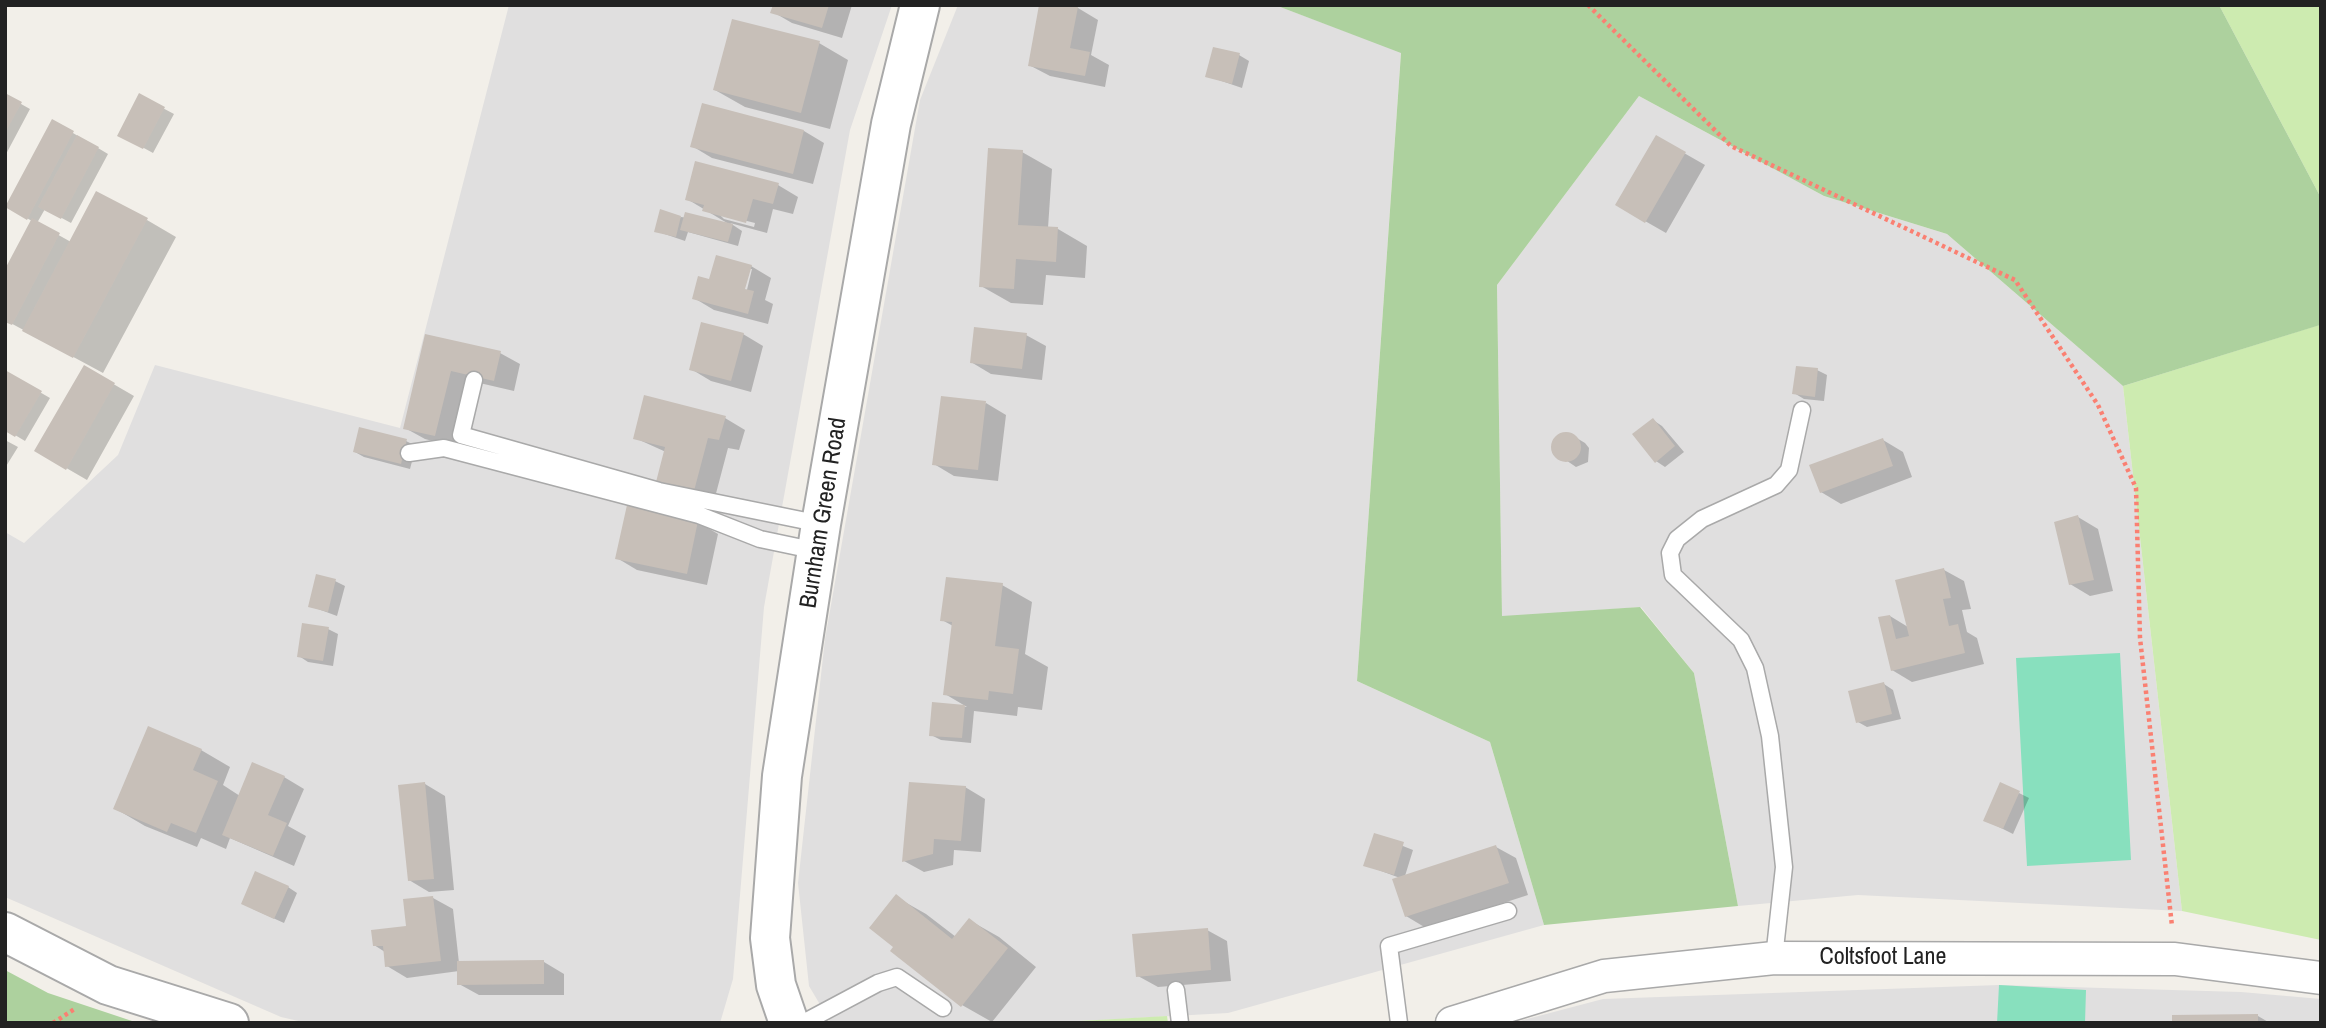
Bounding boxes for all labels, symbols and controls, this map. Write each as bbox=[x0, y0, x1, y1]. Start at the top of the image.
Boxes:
street label: Burnham Green Road bbox=[795, 416, 853, 610]
street label: Coltsfoot Lane bbox=[1820, 944, 1946, 972]

